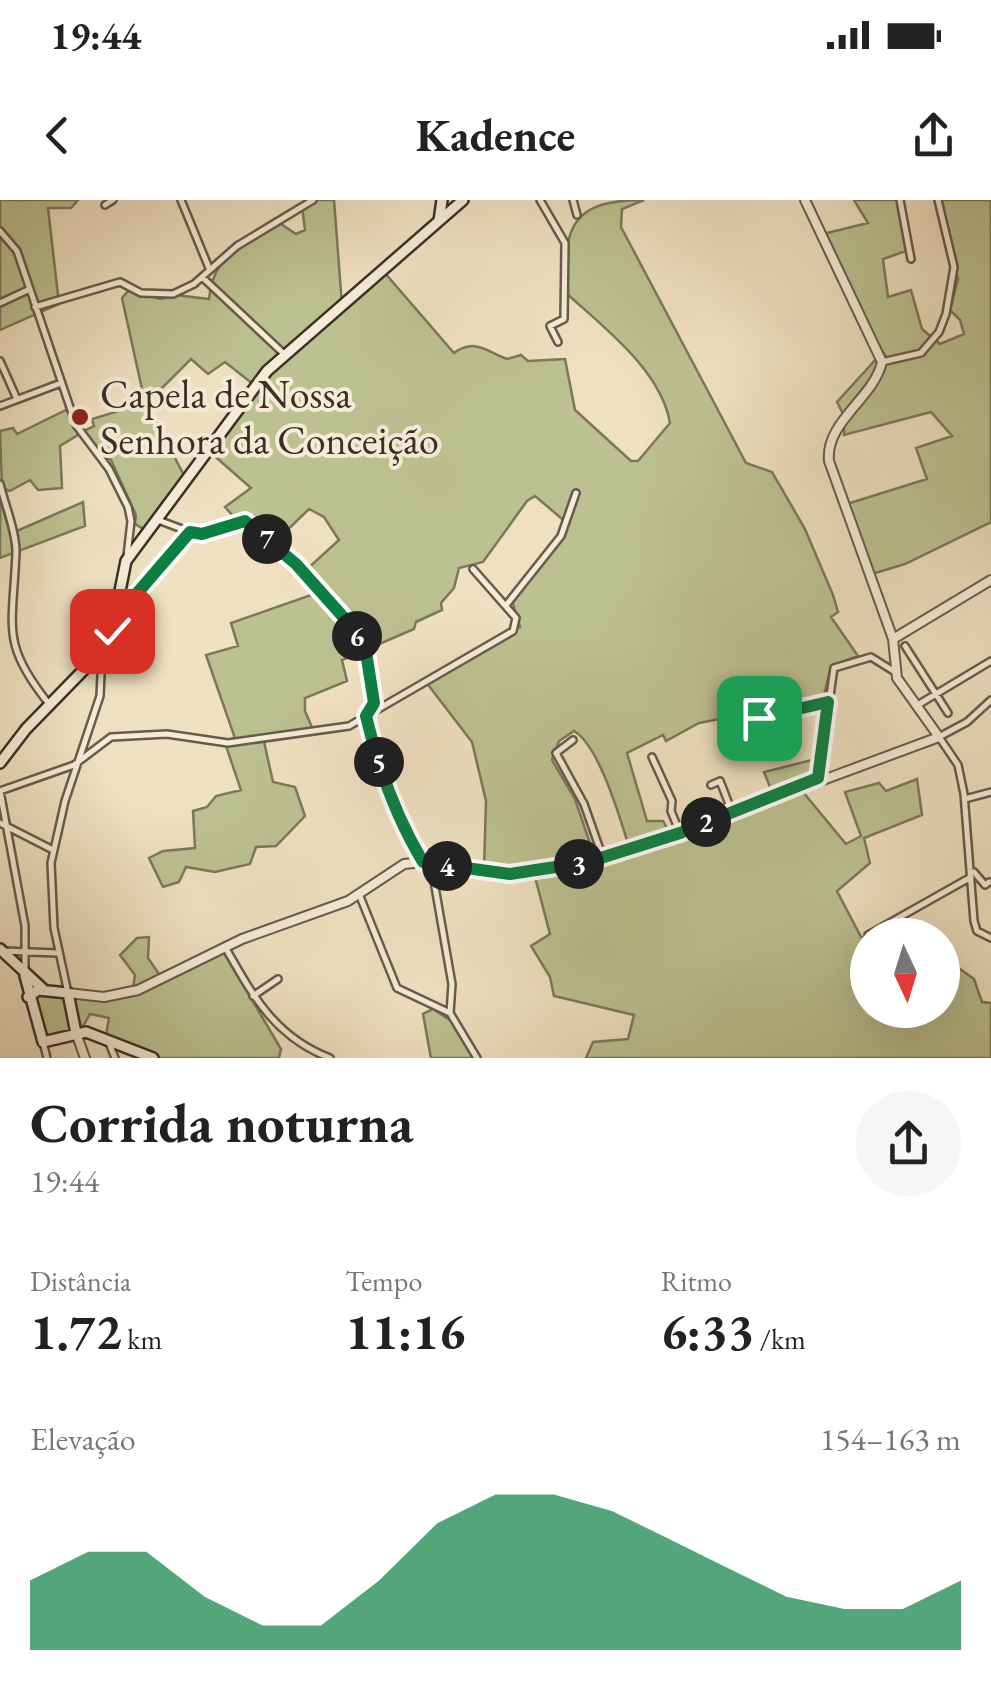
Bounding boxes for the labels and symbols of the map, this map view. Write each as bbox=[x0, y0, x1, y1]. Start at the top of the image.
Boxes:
place label: Capela de Nossa Senhora da Conceição bbox=[100, 368, 439, 466]
marker: Capela de Nossa Senhora da Conceição bbox=[69, 406, 91, 428]
pin: 7 bbox=[242, 514, 292, 564]
pin bbox=[70, 589, 155, 674]
pin: 6 bbox=[332, 611, 382, 661]
pin bbox=[717, 676, 802, 761]
pin: 5 bbox=[354, 737, 404, 787]
pin: 2 bbox=[681, 797, 731, 847]
pin: 3 bbox=[554, 839, 604, 889]
pin: 4 bbox=[422, 841, 472, 891]
north arrow bbox=[850, 918, 960, 1028]

